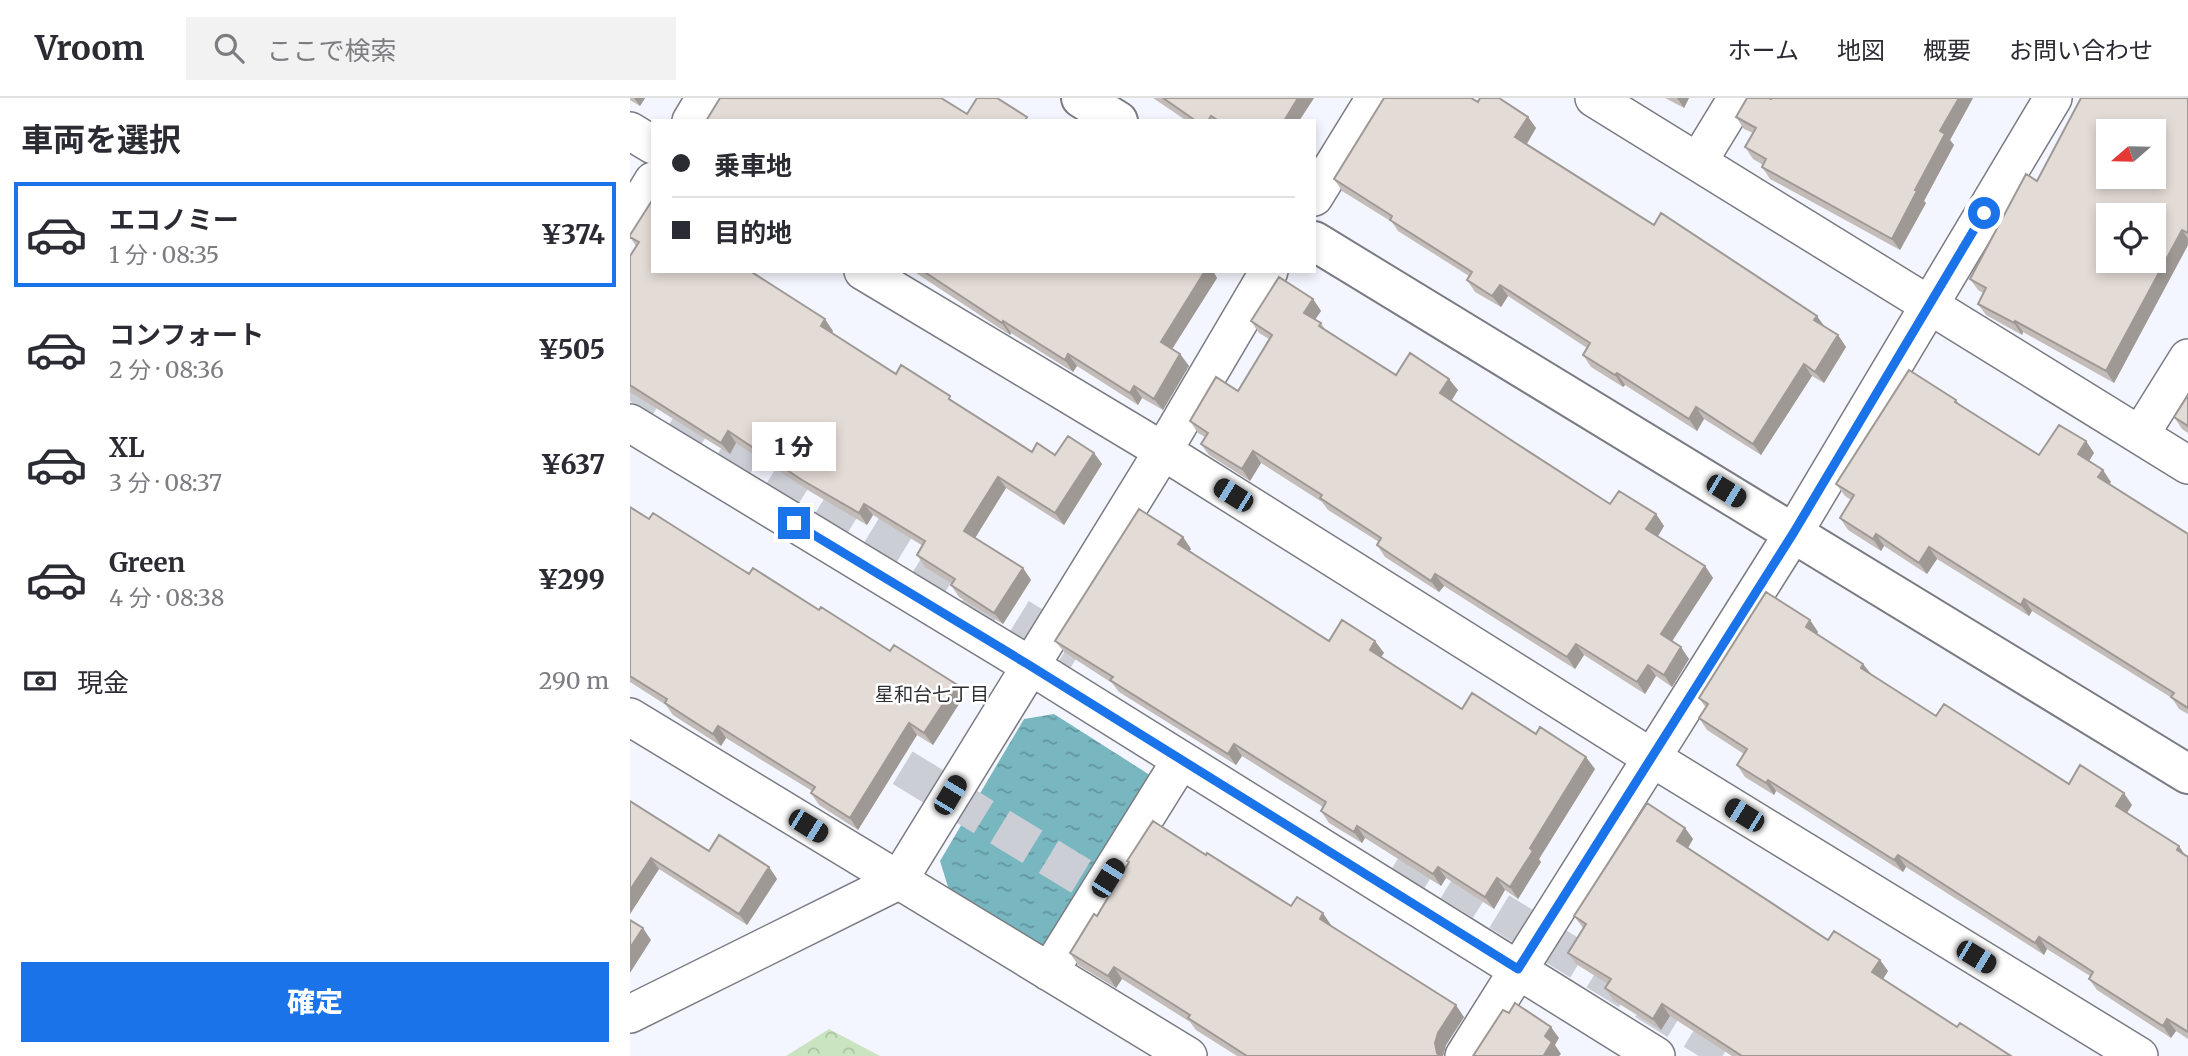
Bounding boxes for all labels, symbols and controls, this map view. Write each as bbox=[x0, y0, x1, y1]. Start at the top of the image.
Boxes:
search box bbox=[186, 17, 676, 80]
text: Vroom bbox=[35, 28, 144, 69]
icon: search bbox=[210, 29, 248, 67]
text: ここで検索 bbox=[266, 34, 396, 67]
text: ホーム bbox=[1728, 35, 1799, 66]
text: 地図 bbox=[1837, 35, 1885, 66]
text: 概要 bbox=[1923, 35, 1971, 66]
text: お問い合わせ bbox=[2009, 35, 2153, 66]
north arrow bbox=[2096, 119, 2166, 189]
map controls bbox=[2096, 119, 2166, 273]
text: 車両を選択 bbox=[21, 120, 181, 160]
text: 乗車地 bbox=[714, 149, 792, 182]
route start bbox=[1968, 197, 2000, 229]
icon: car bbox=[25, 203, 88, 266]
text: エコノミー bbox=[109, 203, 239, 236]
button: locate bbox=[2096, 203, 2166, 273]
text: 目的地 bbox=[714, 216, 792, 249]
text: ¥374 bbox=[541, 218, 605, 251]
text: 1 分 · 08:35 bbox=[109, 240, 219, 269]
icon: car bbox=[25, 318, 88, 381]
text: コンフォート bbox=[109, 318, 264, 351]
text: ¥505 bbox=[538, 333, 605, 366]
text: 2 分 · 08:36 bbox=[109, 355, 224, 384]
callout: 1 分 bbox=[752, 422, 836, 470]
text: XL bbox=[109, 431, 145, 464]
text: 1 分 bbox=[774, 432, 814, 461]
icon: car bbox=[25, 433, 88, 496]
text: ¥637 bbox=[541, 448, 605, 481]
text: 3 分 · 08:37 bbox=[109, 468, 222, 497]
car bbox=[1703, 471, 1750, 511]
car bbox=[1210, 475, 1257, 515]
route end bbox=[778, 507, 810, 539]
text: Green bbox=[109, 546, 185, 579]
icon: car bbox=[25, 548, 88, 611]
text: ¥299 bbox=[538, 563, 605, 596]
text: 4 分 · 08:38 bbox=[109, 583, 224, 612]
icon: cash bbox=[21, 662, 59, 700]
text: 現金 bbox=[77, 666, 129, 699]
text: 290 m bbox=[539, 666, 609, 695]
district label: 星和台七丁目 bbox=[875, 682, 989, 706]
car bbox=[931, 772, 970, 818]
car bbox=[1721, 795, 1768, 835]
car bbox=[785, 806, 832, 846]
car bbox=[1088, 855, 1129, 901]
car bbox=[1953, 937, 2000, 977]
button: 確定 bbox=[21, 962, 609, 1042]

